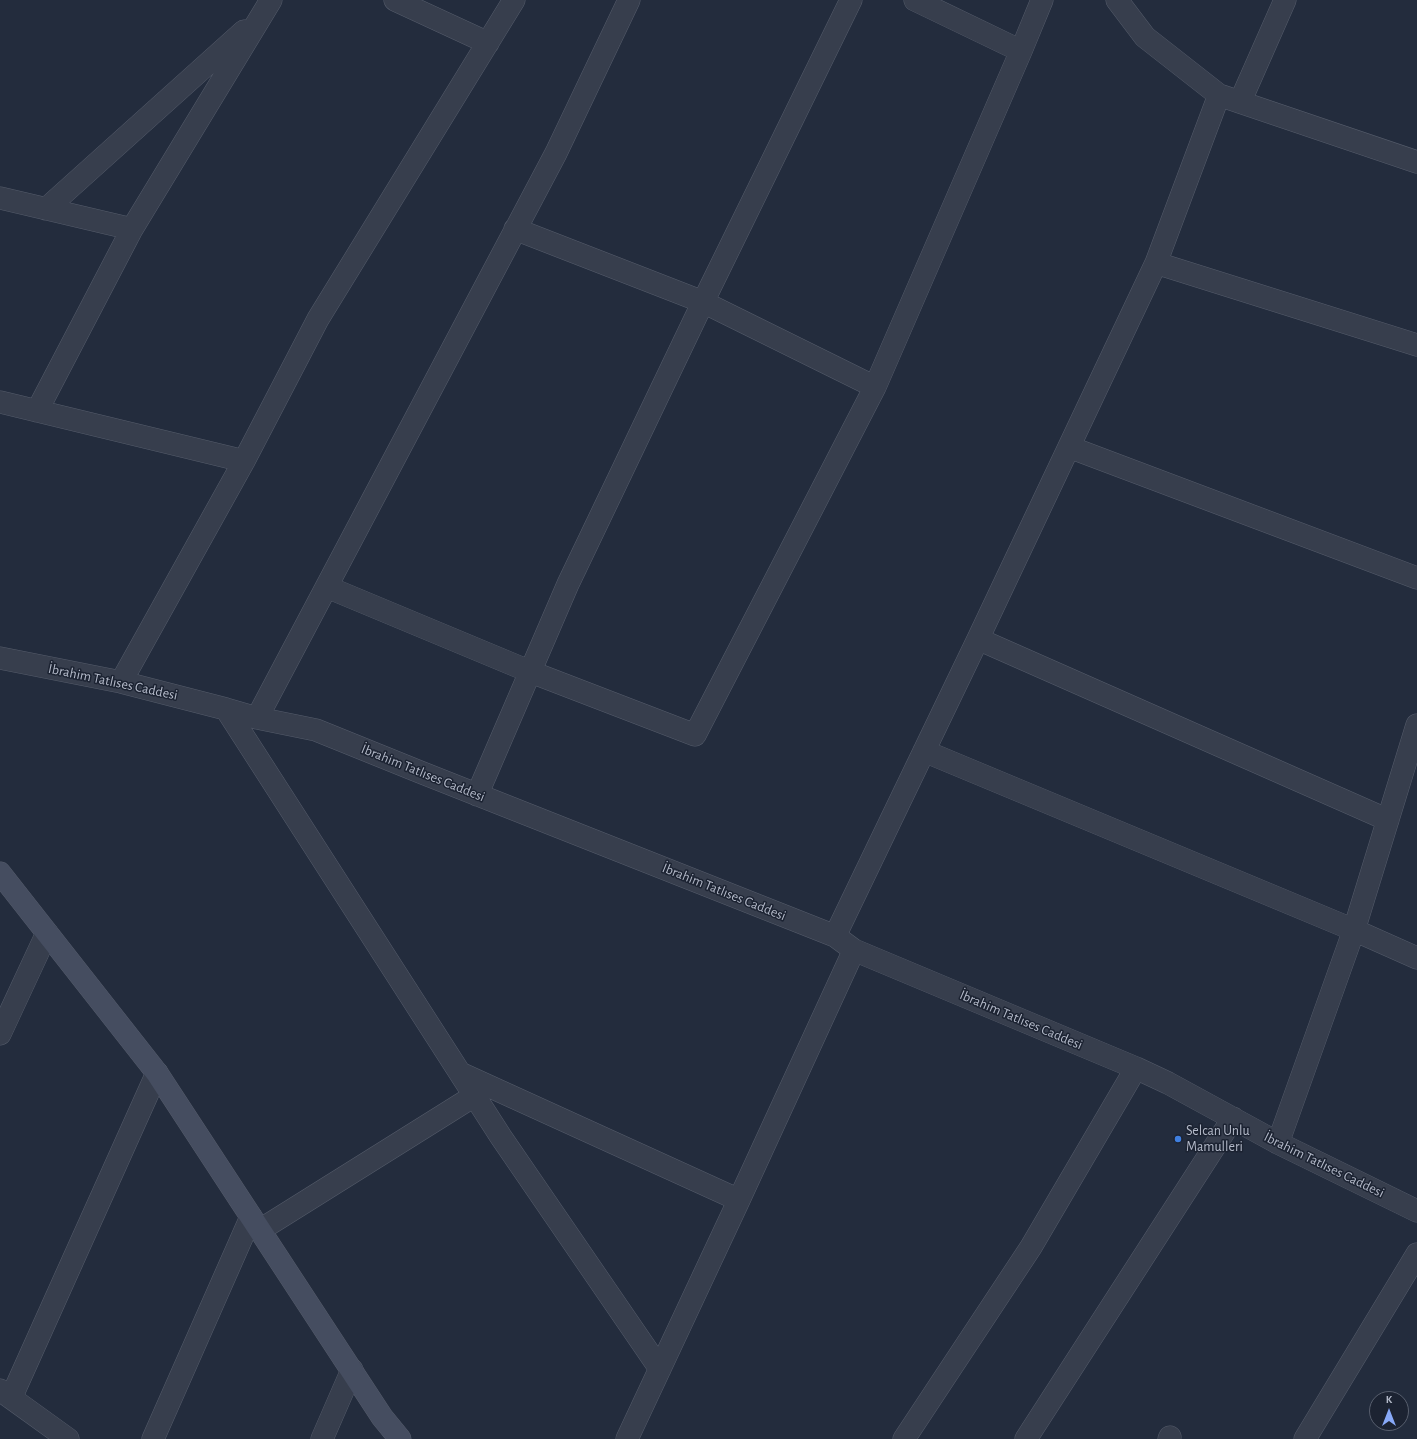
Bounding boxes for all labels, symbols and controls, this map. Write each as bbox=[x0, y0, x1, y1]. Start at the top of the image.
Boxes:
street label: İbrahim Tatlıses Caddesi bbox=[47, 660, 179, 704]
street label: İbrahim Tatlıses Caddesi bbox=[359, 741, 487, 805]
street label: İbrahim Tatlıses Caddesi bbox=[660, 860, 788, 924]
street label: İbrahim Tatlıses Caddesi bbox=[957, 986, 1085, 1054]
place label: Selcan Unlu Mamulleri bbox=[1186, 1123, 1250, 1156]
street label: İbrahim Tatlıses Caddesi bbox=[1261, 1129, 1387, 1201]
marker: Selcan Unlu Mamulleri bbox=[1173, 1134, 1183, 1144]
north arrow bbox=[1369, 1391, 1409, 1431]
text: K bbox=[1386, 1394, 1392, 1405]

